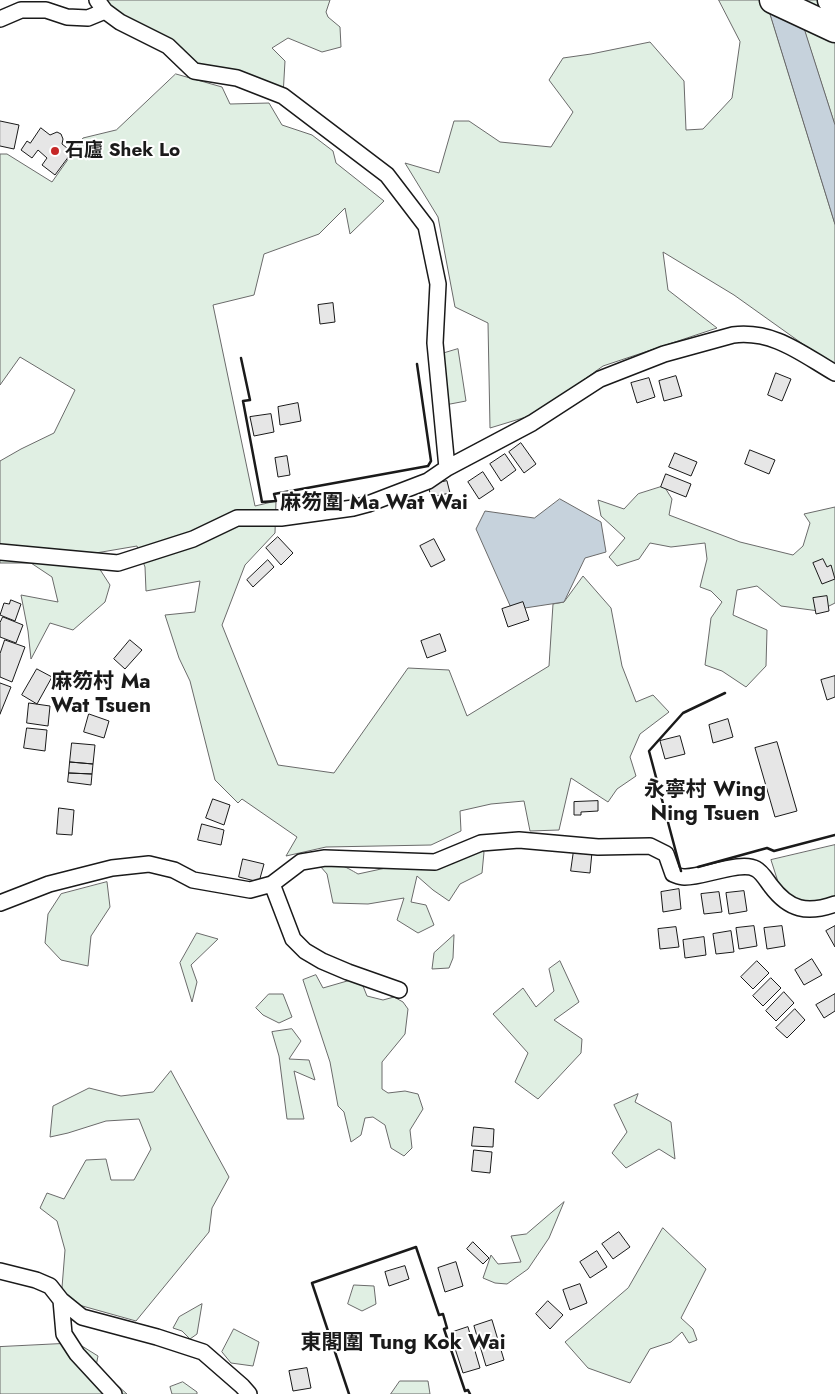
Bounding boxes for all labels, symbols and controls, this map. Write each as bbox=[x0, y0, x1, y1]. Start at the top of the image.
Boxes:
place label: 石廬 Shek Lo bbox=[65, 140, 180, 162]
marker: 石廬 Shek Lo bbox=[49, 145, 61, 157]
district label: 麻笏圍 Ma Wat Wai bbox=[280, 491, 468, 517]
district label: 麻笏村 Ma Wat Tsuen bbox=[51, 670, 151, 720]
district label: 永寧村 Wing Ning Tsuen bbox=[644, 778, 766, 828]
district label: 東閣圍 Tung Kok Wai bbox=[301, 1331, 505, 1357]

